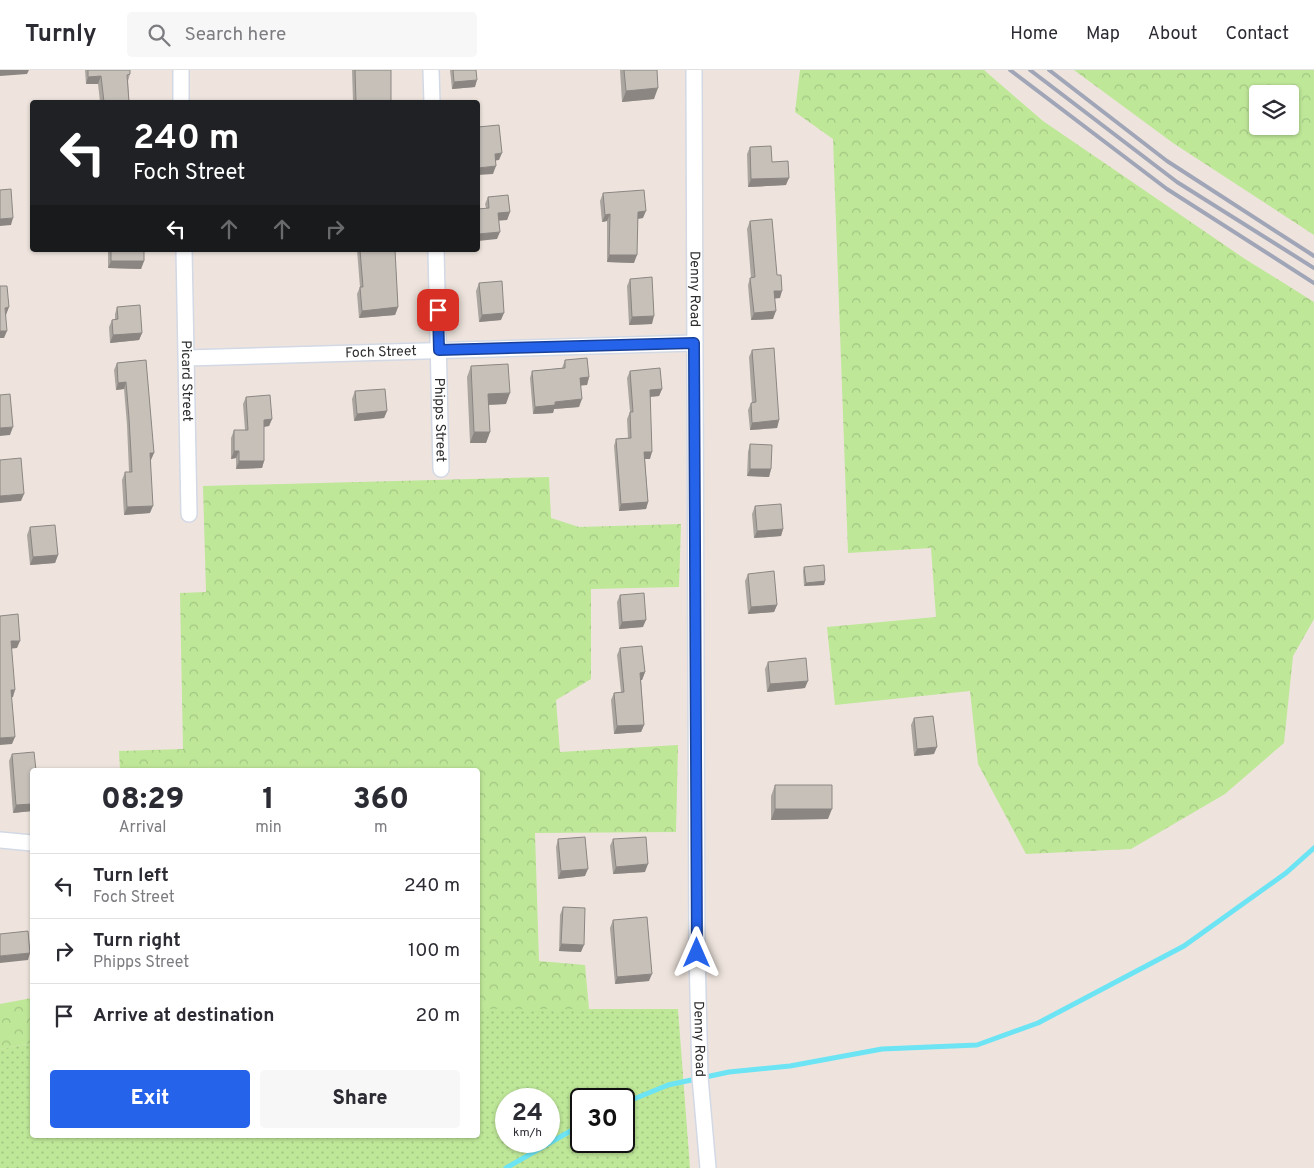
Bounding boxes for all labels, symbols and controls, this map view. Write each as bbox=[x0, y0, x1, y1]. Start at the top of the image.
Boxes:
search box bbox=[127, 12, 477, 57]
text: Turnly bbox=[25, 20, 97, 50]
icon: search bbox=[145, 21, 173, 49]
text: Search here bbox=[185, 23, 286, 47]
text: Home bbox=[1010, 23, 1058, 46]
text: Map bbox=[1086, 23, 1120, 46]
text: About bbox=[1148, 23, 1197, 46]
text: Contact bbox=[1225, 23, 1289, 46]
map controls bbox=[1249, 85, 1299, 135]
button: layers bbox=[1249, 85, 1299, 135]
text: 240 m bbox=[133, 117, 239, 161]
icon: left bbox=[50, 120, 115, 185]
text: Foch Street bbox=[133, 160, 245, 187]
icon: left bbox=[162, 215, 190, 243]
icon: ahead bbox=[215, 215, 243, 243]
icon: ahead bbox=[268, 215, 296, 243]
icon: right bbox=[321, 215, 349, 243]
street label: Denny Road bbox=[686, 251, 703, 327]
pin bbox=[417, 289, 459, 331]
icon: arrive bbox=[424, 296, 452, 324]
street label: Picard Street bbox=[177, 340, 196, 422]
street label: Foch Street bbox=[345, 343, 417, 362]
street label: Phipps Street bbox=[430, 378, 449, 462]
text: 08:29 bbox=[101, 782, 184, 819]
text: 1 bbox=[262, 782, 275, 819]
text: 360 bbox=[353, 782, 409, 819]
text: Arrival bbox=[119, 818, 166, 838]
text: min bbox=[255, 818, 282, 838]
text: m bbox=[374, 818, 388, 838]
text: Turn left bbox=[93, 864, 169, 888]
icon: left bbox=[50, 872, 78, 900]
text: 240 m bbox=[404, 874, 460, 898]
text: Foch Street bbox=[93, 888, 175, 908]
position arrow bbox=[670, 926, 722, 978]
text: Turn right bbox=[93, 929, 181, 953]
icon: right bbox=[50, 937, 78, 965]
text: 100 m bbox=[408, 939, 460, 963]
text: Phipps Street bbox=[93, 953, 189, 973]
street label: Denny Road bbox=[690, 1001, 708, 1077]
icon: arrive bbox=[50, 1002, 78, 1030]
text: Arrive at destination bbox=[93, 1004, 274, 1028]
text: 20 m bbox=[416, 1004, 460, 1028]
button: Exit bbox=[50, 1070, 250, 1128]
button: Share bbox=[260, 1070, 460, 1128]
speed limit sign: 30 bbox=[570, 1088, 635, 1153]
text: 24 bbox=[512, 1098, 543, 1130]
text: km/h bbox=[513, 1125, 542, 1141]

